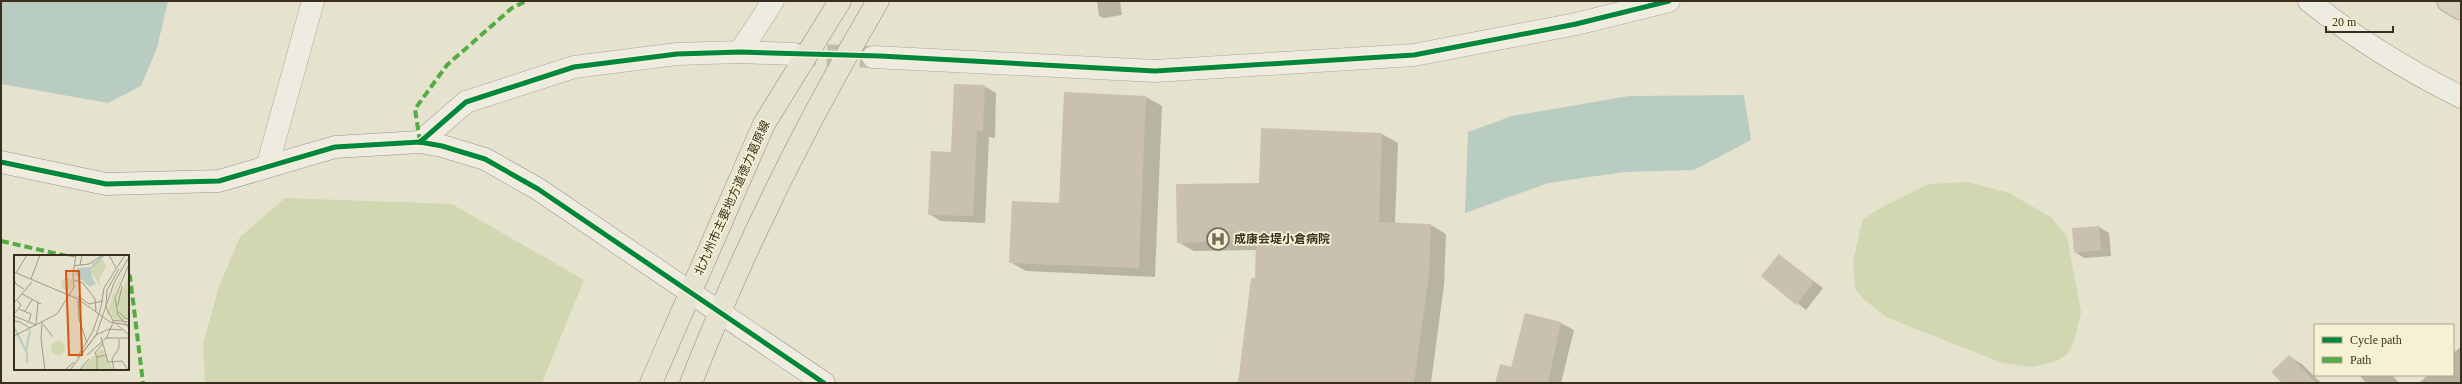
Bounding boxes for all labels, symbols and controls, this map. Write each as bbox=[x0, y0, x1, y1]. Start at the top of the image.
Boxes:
scale bar bbox=[2326, 8, 2393, 34]
text: 20 m bbox=[2332, 15, 2357, 29]
street label: 北九州市主要地方道徳力葛原線 bbox=[691, 118, 773, 278]
hospital icon: 成康会堤小倉病院 bbox=[1205, 226, 1231, 252]
place label: 成康会堤小倉病院 bbox=[1234, 232, 1330, 246]
inset map bbox=[14, 255, 129, 370]
legend bbox=[2314, 324, 2454, 376]
text: Cycle path bbox=[2350, 333, 2402, 347]
text: Path bbox=[2350, 353, 2371, 367]

